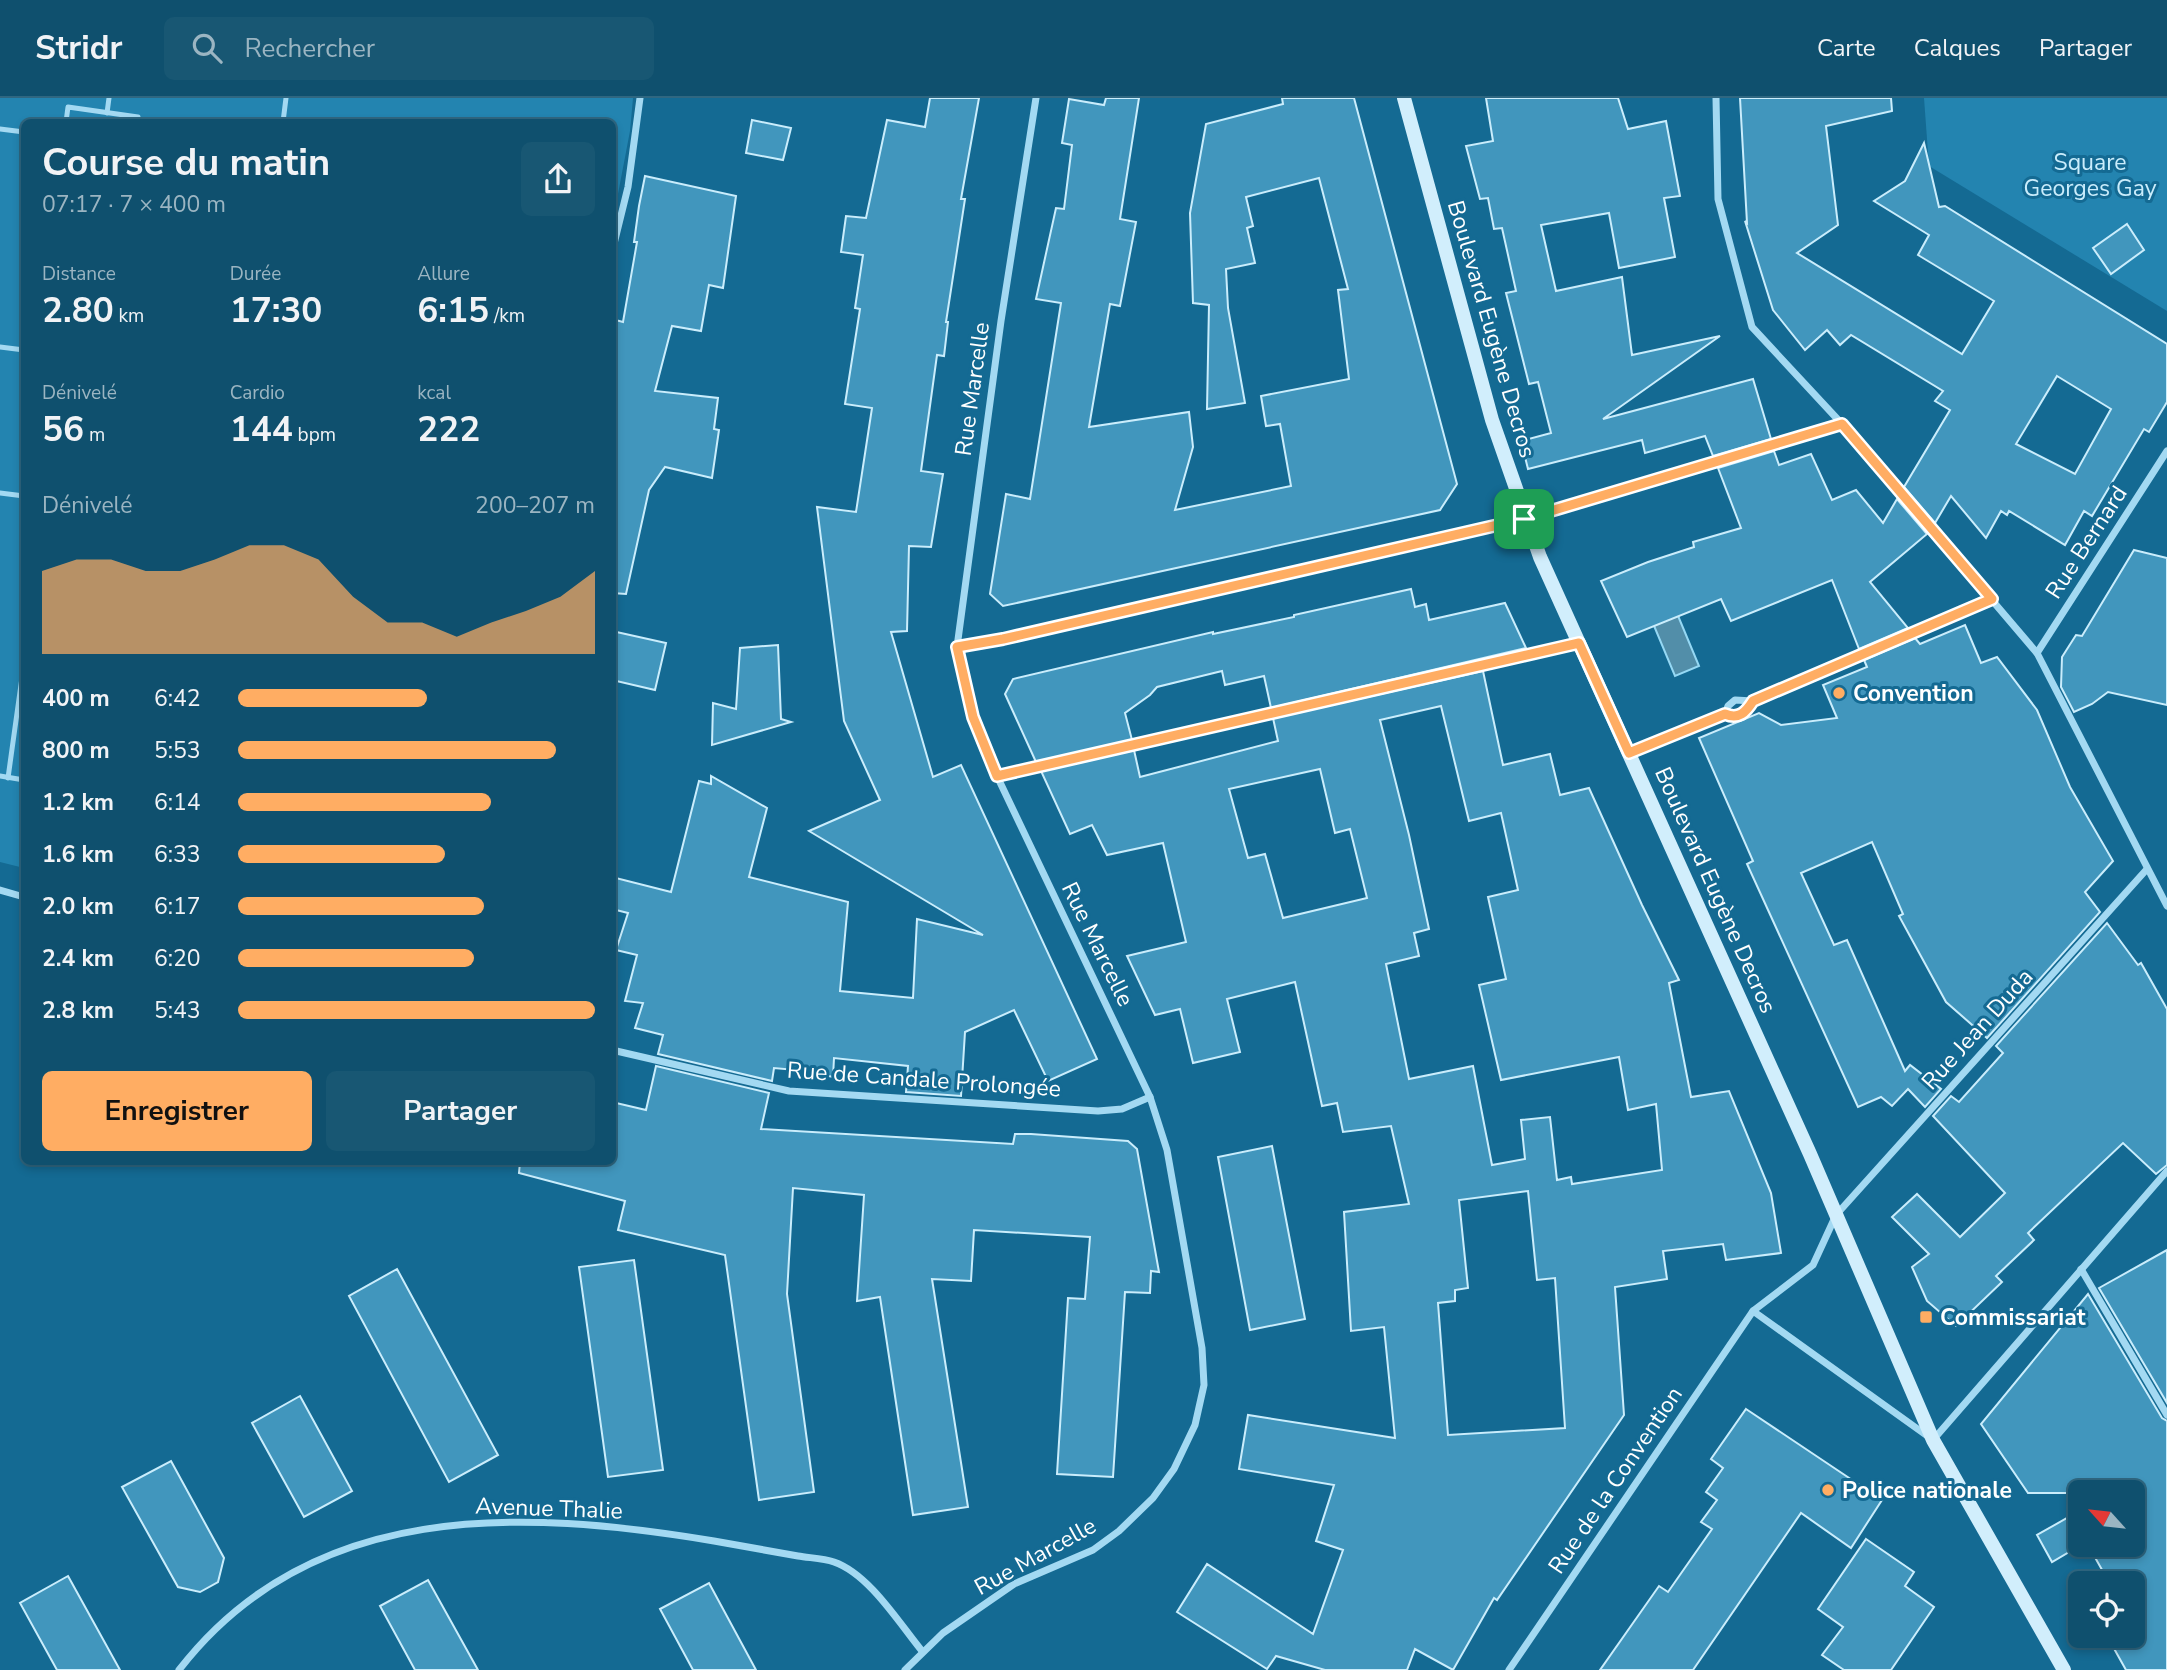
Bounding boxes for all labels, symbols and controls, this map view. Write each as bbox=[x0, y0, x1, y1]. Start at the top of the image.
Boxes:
search box bbox=[164, 17, 654, 80]
text: Stridr bbox=[35, 26, 122, 71]
icon: search bbox=[188, 29, 226, 67]
text: Rechercher bbox=[244, 31, 375, 66]
text: Carte bbox=[1817, 32, 1876, 64]
text: Calques bbox=[1914, 32, 2001, 64]
text: Partager bbox=[2039, 32, 2132, 64]
text: Course du matin bbox=[42, 137, 330, 188]
button: share bbox=[521, 142, 595, 216]
park label: Square Georges Gay bbox=[2023, 147, 2157, 204]
text: 07:17 · 7 × 400 m bbox=[42, 189, 226, 220]
street label: Boulevard Eugène Decros bbox=[1440, 197, 1543, 461]
text: Distance bbox=[42, 261, 116, 287]
text: Durée bbox=[230, 261, 281, 287]
text: Allure bbox=[417, 261, 470, 287]
text: 2.80 bbox=[42, 287, 114, 334]
text: 17:30 bbox=[230, 287, 322, 334]
text: 6:15 bbox=[417, 287, 489, 334]
text: km bbox=[114, 303, 144, 329]
text: /km bbox=[489, 303, 525, 329]
street label: Rue Marcelle bbox=[948, 320, 997, 458]
text: Dénivelé bbox=[42, 380, 117, 406]
text: Cardio bbox=[230, 380, 285, 406]
text: kcal bbox=[417, 380, 451, 406]
text: 56 bbox=[42, 406, 84, 453]
text: 144 bbox=[230, 406, 293, 453]
text: 222 bbox=[417, 406, 480, 453]
text: m bbox=[84, 422, 105, 448]
text: bpm bbox=[293, 422, 336, 448]
street label: Rue Bernard bbox=[2038, 480, 2135, 605]
pin bbox=[1494, 489, 1554, 549]
text: Dénivelé bbox=[42, 490, 133, 521]
text: 200–207 m bbox=[475, 490, 595, 521]
icon: arrive bbox=[1505, 500, 1543, 538]
place label: Convention bbox=[1853, 678, 1974, 709]
text: 400 m bbox=[42, 683, 110, 714]
text: 6:42 bbox=[154, 683, 201, 714]
marker: Convention bbox=[1831, 685, 1847, 701]
text: 800 m bbox=[42, 735, 110, 766]
text: 5:53 bbox=[154, 735, 201, 766]
street label: Boulevard Eugène Decros bbox=[1647, 762, 1784, 1018]
text: 1.2 km bbox=[42, 787, 114, 818]
text: 6:14 bbox=[154, 787, 201, 818]
text: 1.6 km bbox=[42, 839, 114, 870]
text: 6:33 bbox=[154, 839, 201, 870]
street label: Rue Marcelle bbox=[1054, 877, 1141, 1012]
text: 2.0 km bbox=[42, 891, 114, 922]
text: 6:17 bbox=[154, 891, 201, 922]
text: 2.4 km bbox=[42, 943, 114, 974]
text: 6:20 bbox=[154, 943, 201, 974]
street label: Rue Jean Duda bbox=[1915, 962, 2040, 1097]
text: 2.8 km bbox=[42, 995, 114, 1026]
text: 5:43 bbox=[154, 995, 201, 1026]
street label: Rue de Candale Prolongée bbox=[786, 1054, 1062, 1105]
button: Enregistrer bbox=[42, 1071, 312, 1151]
button: Partager bbox=[326, 1071, 595, 1151]
place label: Commissariat bbox=[1940, 1302, 2086, 1333]
marker: Commissariat bbox=[1918, 1309, 1934, 1325]
street label: Rue de la Convention bbox=[1541, 1381, 1690, 1580]
place label: Police nationale bbox=[1842, 1475, 2012, 1506]
north arrow bbox=[2068, 1480, 2146, 1558]
map controls bbox=[2068, 1480, 2145, 1648]
marker: Police nationale bbox=[1820, 1482, 1836, 1498]
street label: Avenue Thalie bbox=[475, 1490, 623, 1527]
street label: Rue Marcelle bbox=[969, 1510, 1102, 1603]
button: locate bbox=[2068, 1571, 2145, 1648]

